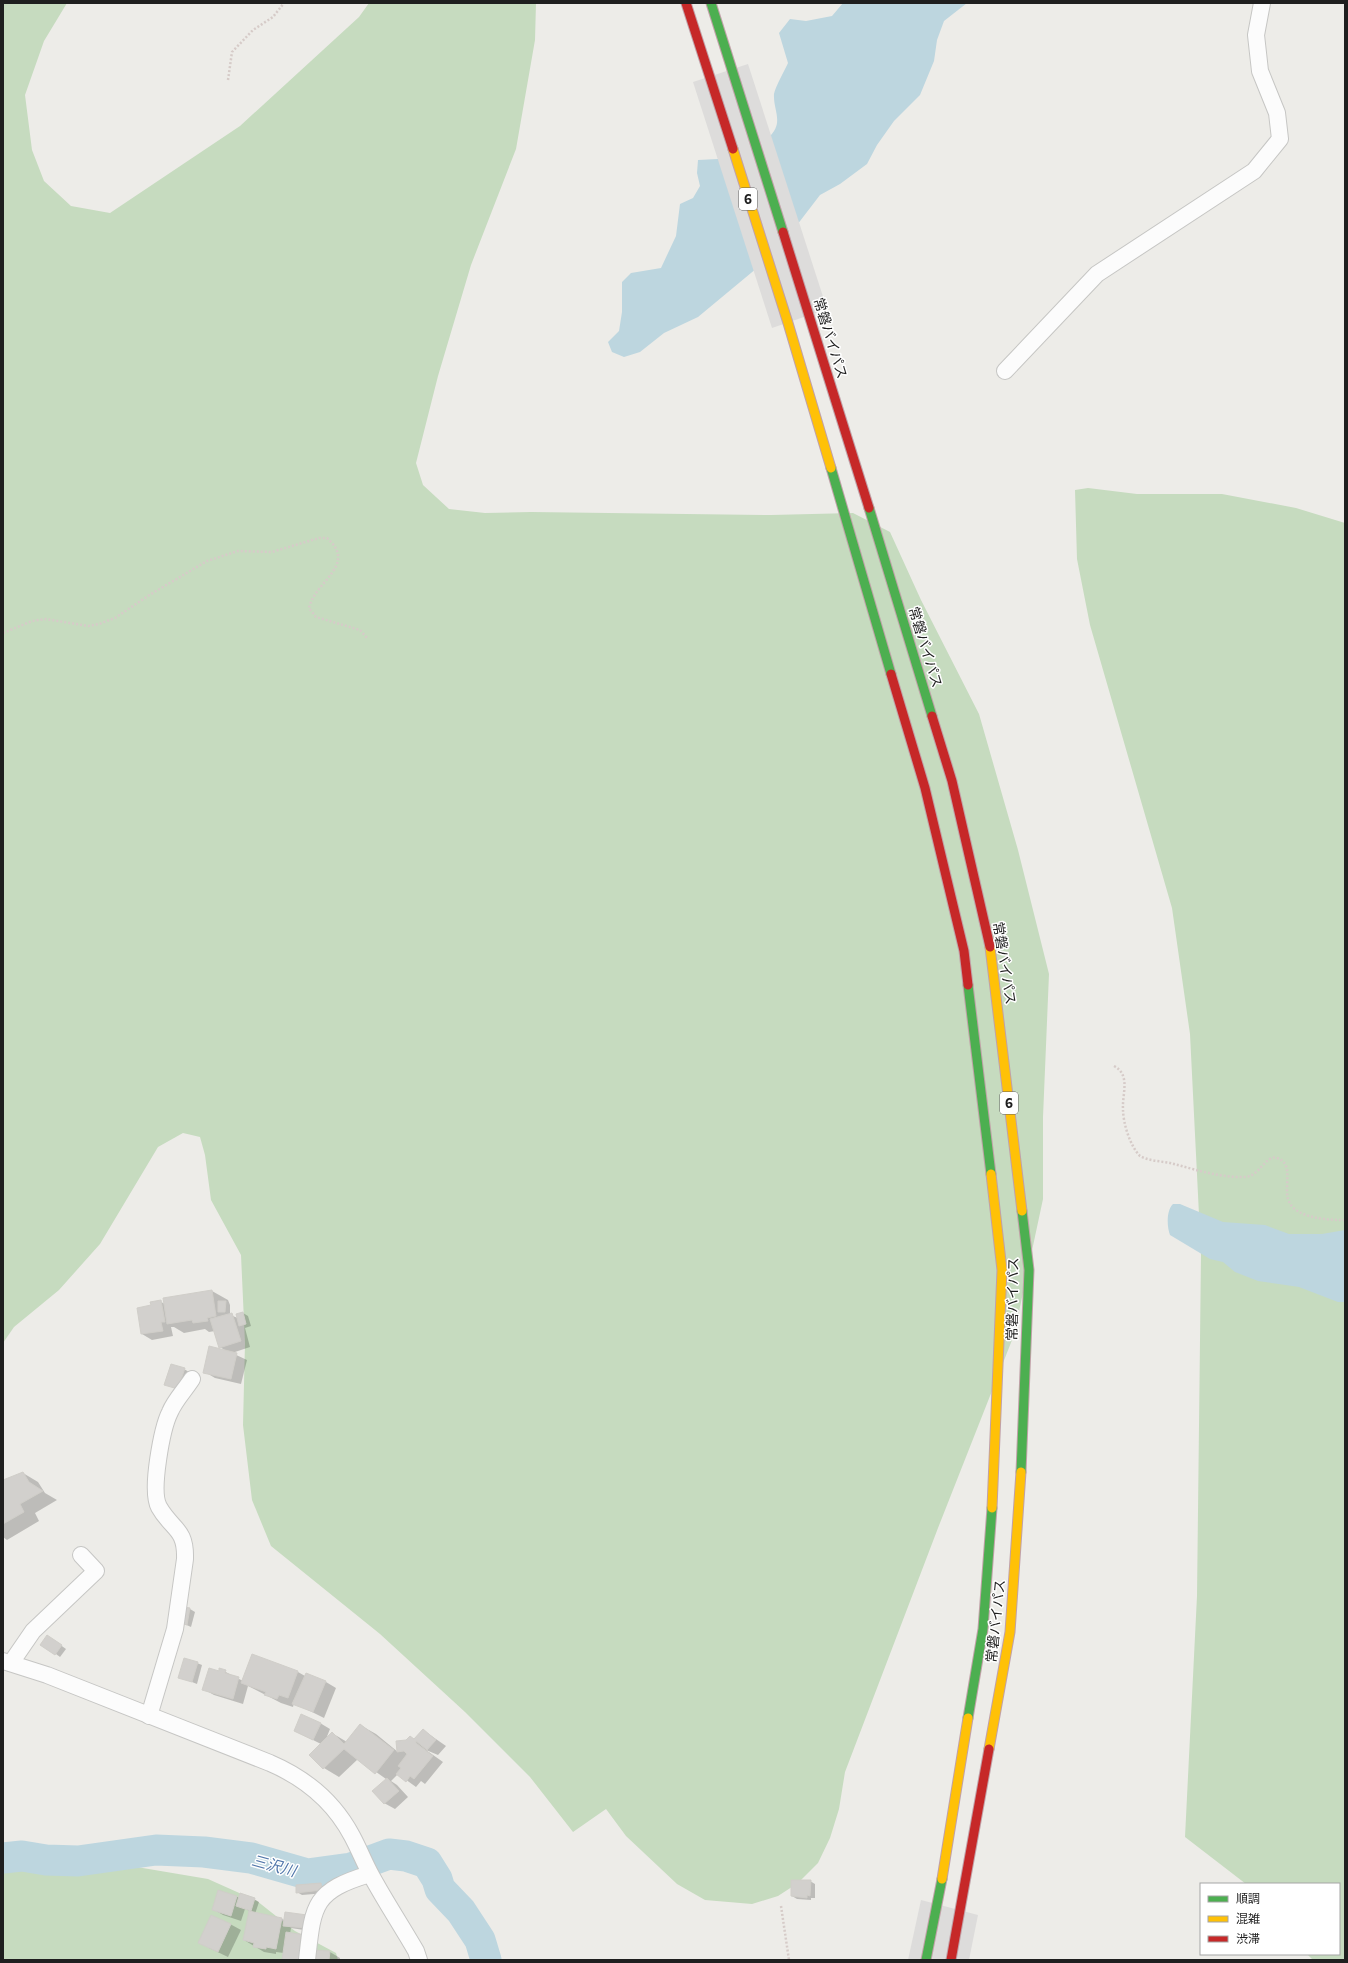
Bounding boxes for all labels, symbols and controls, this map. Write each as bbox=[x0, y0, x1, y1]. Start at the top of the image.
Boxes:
road number: 6 bbox=[739, 188, 757, 210]
street label: 常磐バイパス bbox=[811, 295, 851, 381]
street label: 常磐バイパス bbox=[906, 604, 946, 690]
street label: 常磐バイパス bbox=[990, 920, 1020, 1006]
road number: 6 bbox=[1000, 1092, 1018, 1114]
street label: 常磐バイパス bbox=[1003, 1257, 1021, 1341]
street label: 常磐バイパス bbox=[982, 1578, 1008, 1664]
water label: 三沢川 bbox=[250, 1850, 300, 1880]
legend bbox=[1200, 1883, 1340, 1955]
text: 順調 bbox=[1236, 1891, 1260, 1905]
text: 混雑 bbox=[1236, 1911, 1260, 1925]
text: 渋滞 bbox=[1236, 1931, 1260, 1945]

